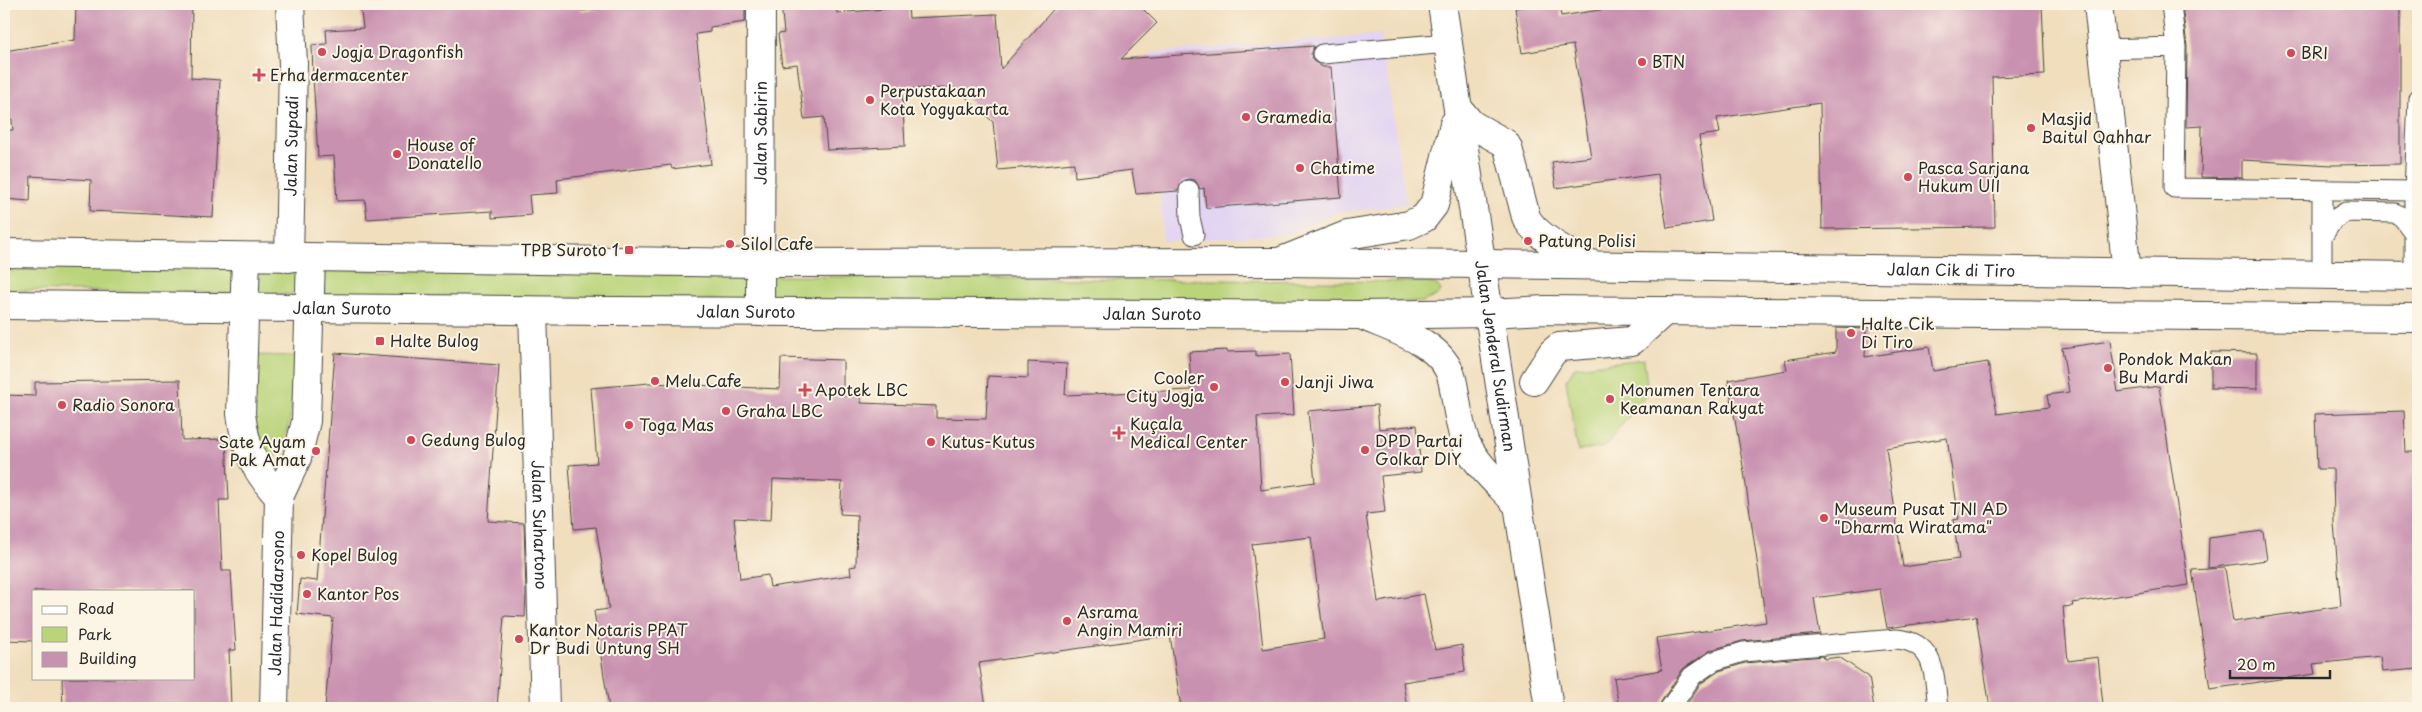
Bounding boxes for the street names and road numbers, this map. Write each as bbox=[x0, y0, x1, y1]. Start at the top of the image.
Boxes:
street label: Jalan Sabirin bbox=[747, 81, 772, 185]
street label: Jalan Supadi bbox=[277, 95, 303, 197]
street label: Jalan Cik di Tiro bbox=[1887, 256, 2015, 282]
street label: Jalan Jenderal Sudirman bbox=[1470, 258, 1523, 453]
street label: Jalan Suroto bbox=[292, 295, 392, 320]
street label: Jalan Suroto bbox=[696, 298, 795, 323]
street label: Jalan Suroto bbox=[1102, 301, 1201, 325]
street label: Jalan Suhartono bbox=[527, 460, 554, 590]
street label: Jalan Hadidarsono bbox=[262, 530, 289, 676]

